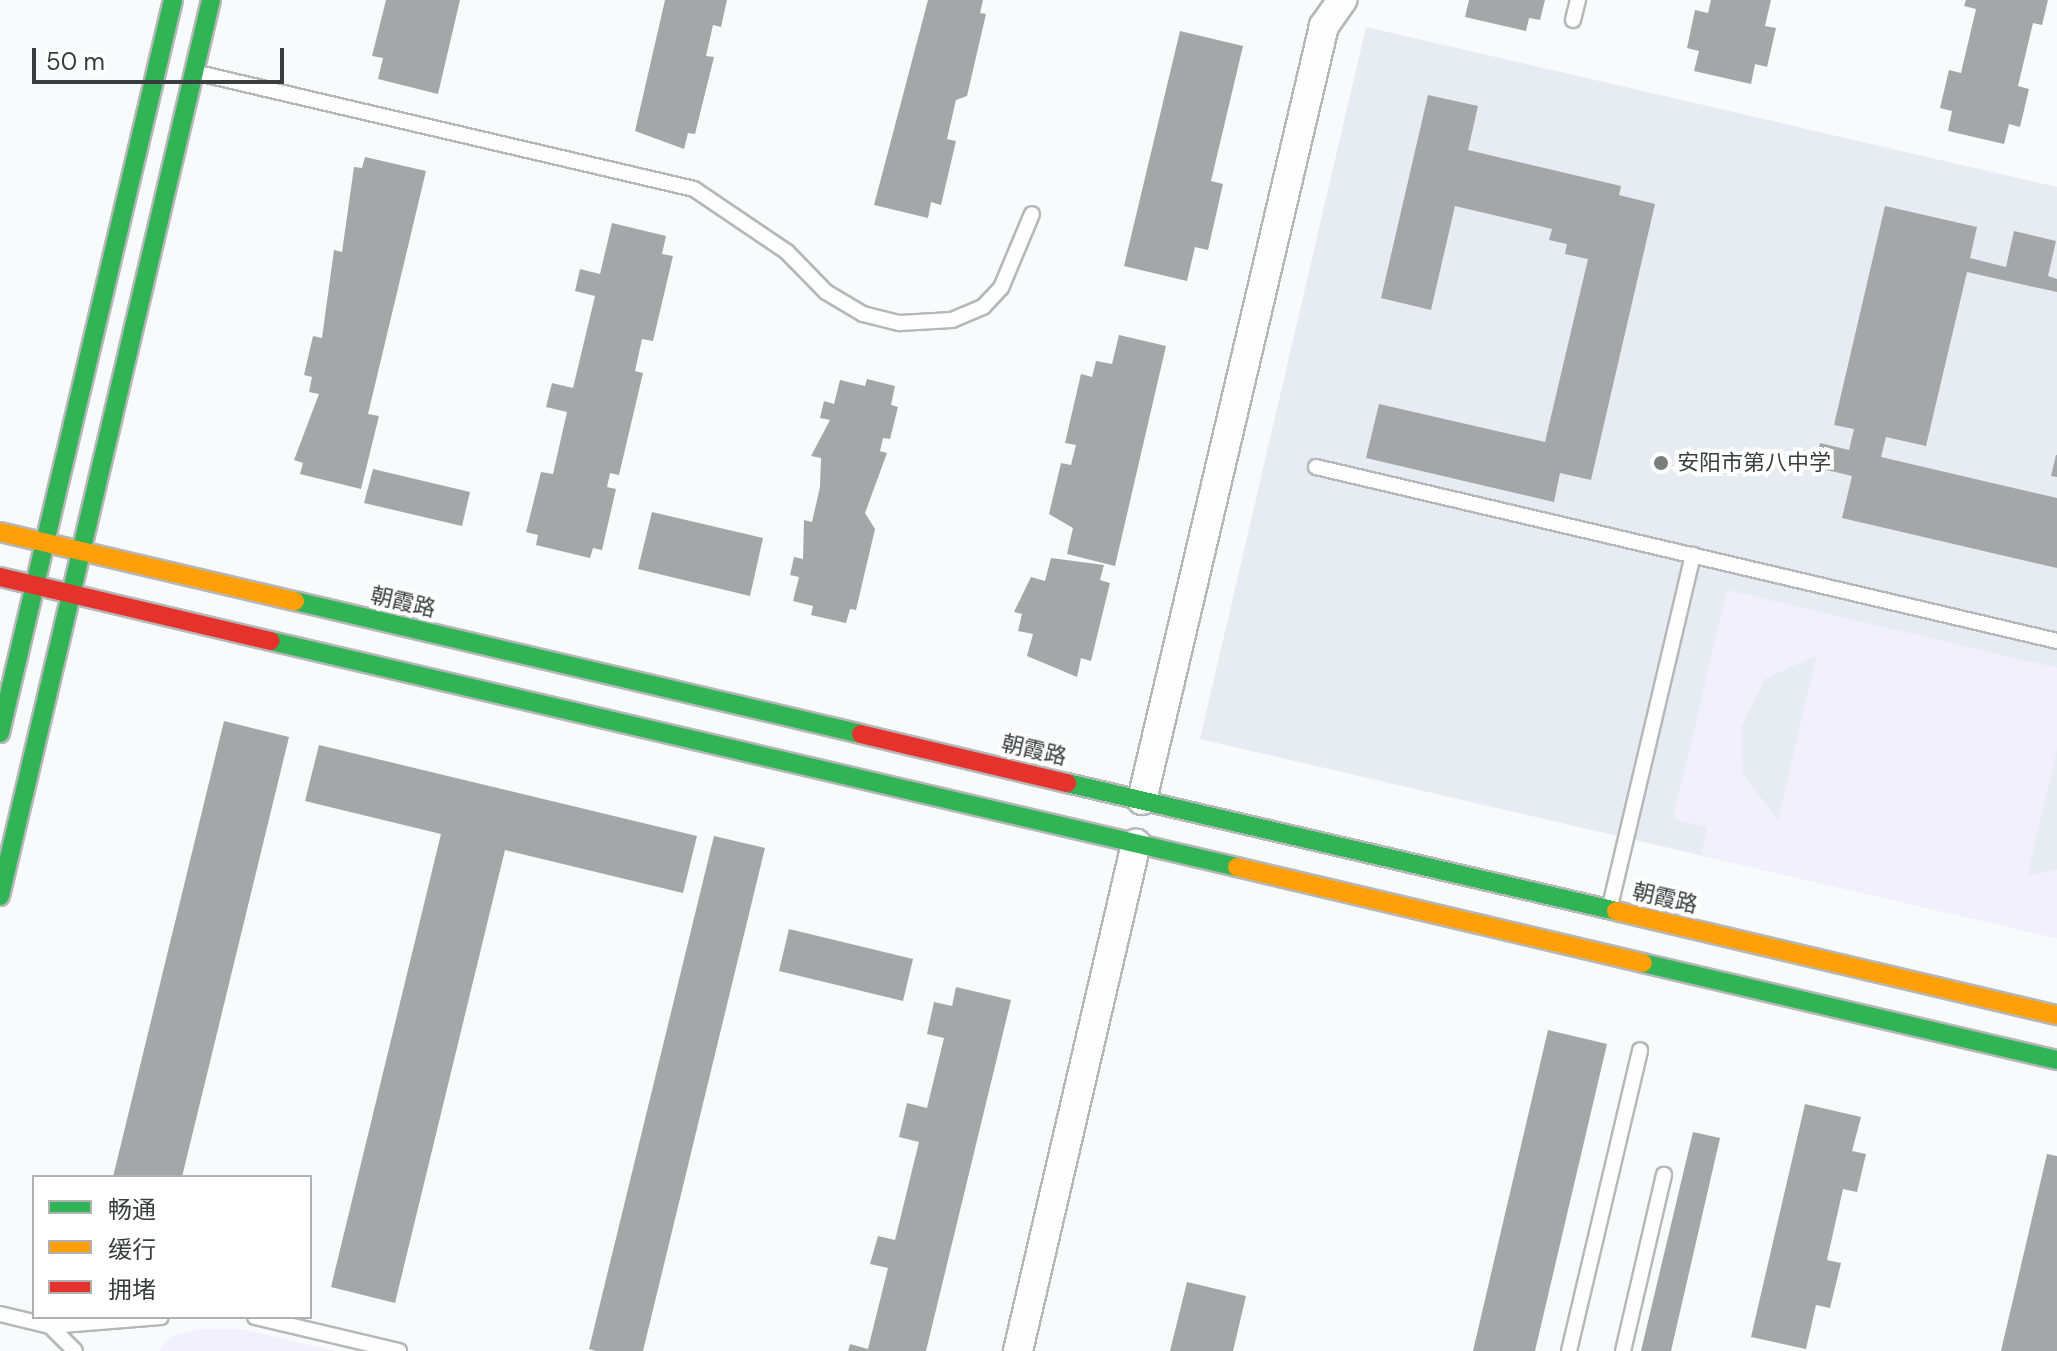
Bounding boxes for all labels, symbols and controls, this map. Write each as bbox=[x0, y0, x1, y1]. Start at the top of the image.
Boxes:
scale bar bbox=[36, 32, 288, 82]
text: 50 m bbox=[46, 46, 105, 77]
place label: 安阳市第八中学 bbox=[1677, 450, 1831, 476]
marker: 安阳市第八中学 bbox=[1652, 454, 1670, 472]
street label: 朝霞路 bbox=[368, 582, 438, 622]
street label: 朝霞路 bbox=[999, 730, 1069, 770]
street label: 朝霞路 bbox=[1630, 878, 1700, 918]
legend bbox=[32, 1175, 312, 1319]
text: 畅通 bbox=[108, 1194, 156, 1225]
text: 缓行 bbox=[108, 1234, 156, 1265]
text: 拥堵 bbox=[108, 1274, 156, 1305]

